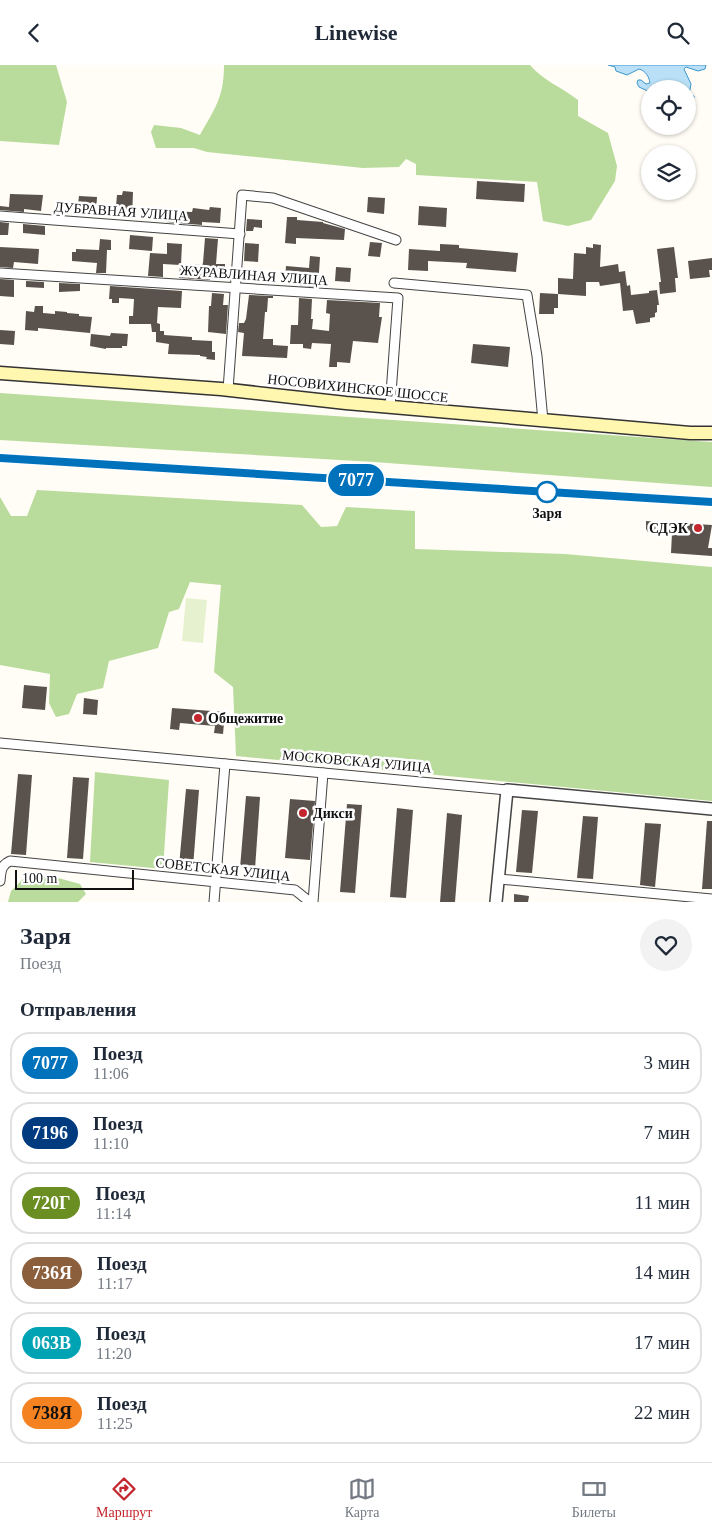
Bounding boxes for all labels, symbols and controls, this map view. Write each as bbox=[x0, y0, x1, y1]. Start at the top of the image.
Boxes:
icon: back bbox=[20, 19, 48, 47]
icon: search bbox=[664, 19, 692, 47]
text: Linewise bbox=[314, 20, 398, 45]
map controls bbox=[641, 80, 696, 200]
button: locate bbox=[641, 80, 696, 135]
button: layers bbox=[641, 145, 696, 200]
street label: ДУБРАВНАЯ УЛИЦА bbox=[53, 199, 189, 224]
street label: ЖУРАВЛИНАЯ УЛИЦА bbox=[180, 263, 329, 288]
street label: НОСОВИХИНСКОЕ ШОССЕ bbox=[267, 372, 449, 405]
line badge: 7077 bbox=[321, 464, 391, 496]
text: 7077 bbox=[338, 470, 374, 490]
marker: Заря bbox=[536, 481, 558, 503]
place label: Заря bbox=[532, 506, 562, 521]
place label: СДЭК bbox=[649, 521, 689, 536]
marker: СДЭК bbox=[692, 522, 704, 534]
place label: Общежитие bbox=[208, 711, 283, 726]
marker: Общежитие bbox=[192, 712, 204, 724]
street label: МОСКОВСКАЯ УЛИЦА bbox=[281, 747, 433, 776]
place label: Дикси bbox=[313, 806, 353, 821]
marker: Дикси bbox=[297, 807, 309, 819]
street label: СОВЕТСКАЯ УЛИЦА bbox=[155, 855, 292, 884]
scale bar bbox=[15, 867, 134, 890]
text: 100 m bbox=[22, 871, 57, 886]
button: heart bbox=[640, 919, 692, 971]
text: Заря bbox=[20, 923, 71, 949]
text: Поезд bbox=[20, 955, 61, 972]
text: Отправления bbox=[20, 999, 136, 1020]
text: Поезд bbox=[93, 1043, 143, 1064]
text: 3 мин bbox=[643, 1052, 690, 1073]
text: 7077 bbox=[32, 1053, 68, 1073]
text: 11:06 bbox=[93, 1065, 129, 1082]
text: Поезд bbox=[93, 1113, 143, 1134]
text: 7 мин bbox=[643, 1122, 690, 1143]
text: 7196 bbox=[32, 1123, 68, 1143]
text: 11:10 bbox=[93, 1135, 129, 1152]
text: Поезд bbox=[95, 1183, 145, 1204]
text: 11 мин bbox=[635, 1192, 690, 1213]
text: 720Г bbox=[32, 1193, 70, 1213]
text: 11:14 bbox=[95, 1205, 131, 1222]
text: Поезд bbox=[97, 1253, 147, 1274]
text: 14 мин bbox=[634, 1262, 690, 1283]
text: 736Я bbox=[32, 1263, 72, 1283]
text: 11:17 bbox=[97, 1275, 133, 1292]
text: Поезд bbox=[96, 1323, 146, 1344]
text: 17 мин bbox=[634, 1332, 690, 1353]
text: 063В bbox=[32, 1333, 71, 1353]
text: 11:20 bbox=[96, 1345, 132, 1362]
text: Поезд bbox=[97, 1393, 147, 1414]
text: 22 мин bbox=[634, 1402, 690, 1423]
text: 738Я bbox=[32, 1403, 72, 1423]
text: 11:25 bbox=[97, 1415, 133, 1432]
tab: Маршрут bbox=[96, 1475, 153, 1521]
tab: Карта bbox=[345, 1475, 379, 1521]
tab: Билеты bbox=[572, 1475, 616, 1521]

